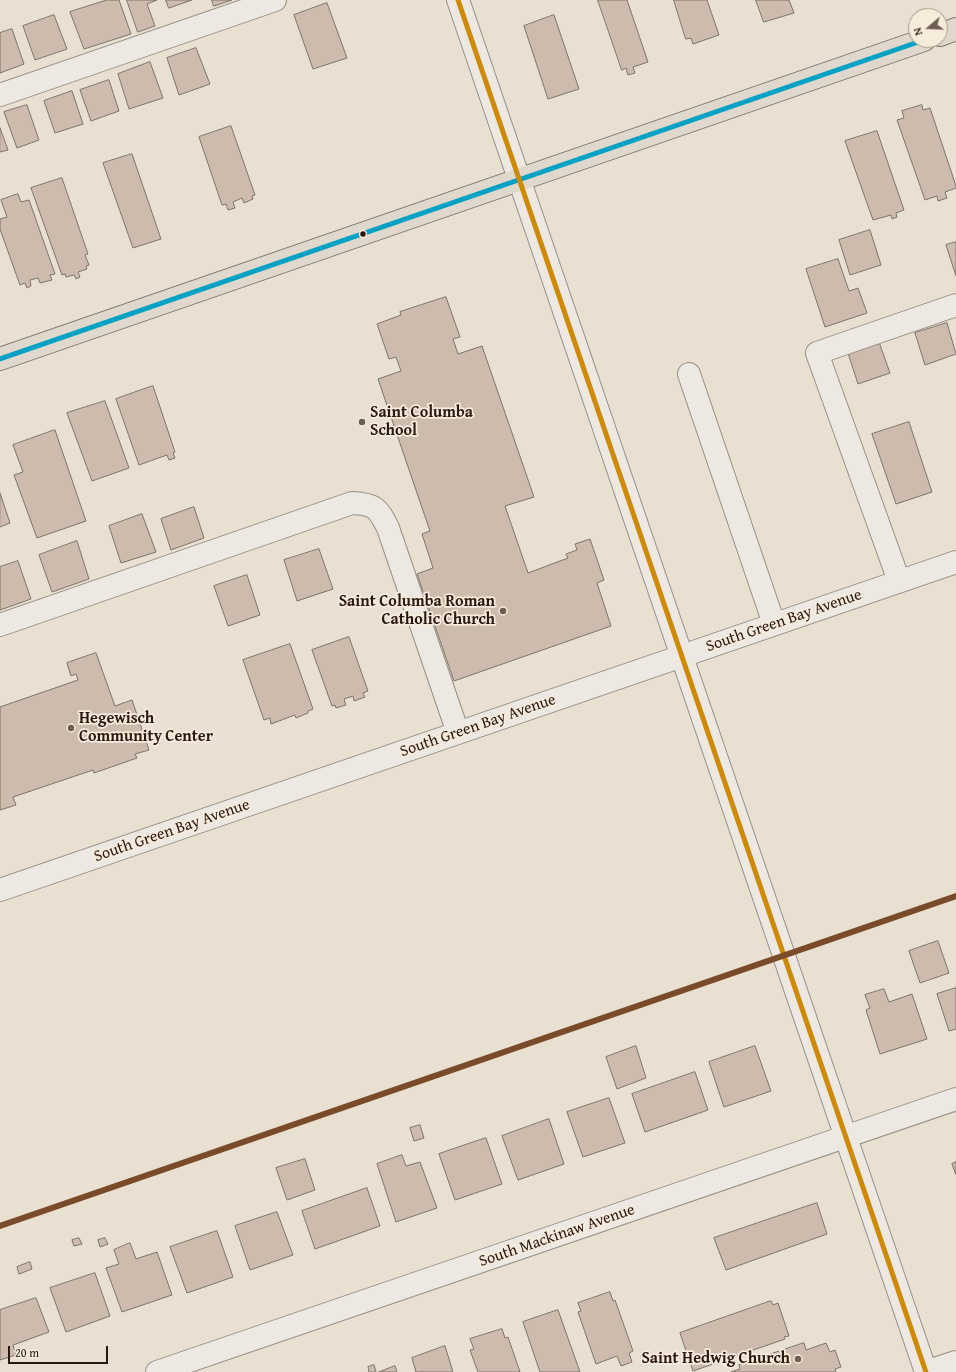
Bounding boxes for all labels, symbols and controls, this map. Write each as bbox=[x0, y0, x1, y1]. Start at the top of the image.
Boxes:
north arrow bbox=[908, 8, 948, 48]
text: N bbox=[909, 26, 926, 38]
unlabelled marker bbox=[358, 229, 368, 239]
place label: Saint Columba School bbox=[370, 403, 473, 441]
marker: Saint Columba School bbox=[357, 417, 367, 427]
street label: South Green Bay Avenue bbox=[704, 585, 864, 657]
place label: Saint Columba Roman Catholic Church bbox=[339, 592, 495, 630]
marker: Saint Columba Roman Catholic Church bbox=[498, 606, 508, 616]
street label: South Green Bay Avenue bbox=[398, 690, 558, 762]
place label: Hegewisch Community Center bbox=[79, 709, 213, 747]
marker: Hegewisch Community Center bbox=[66, 723, 76, 733]
street label: South Green Bay Avenue bbox=[92, 795, 252, 867]
street label: South Mackinaw Avenue bbox=[477, 1200, 637, 1272]
scale bar bbox=[10, 1338, 110, 1364]
text: 20 m bbox=[15, 1344, 39, 1361]
place label: Saint Hedwig Church bbox=[641, 1349, 790, 1369]
marker: Saint Hedwig Church bbox=[793, 1354, 803, 1364]

